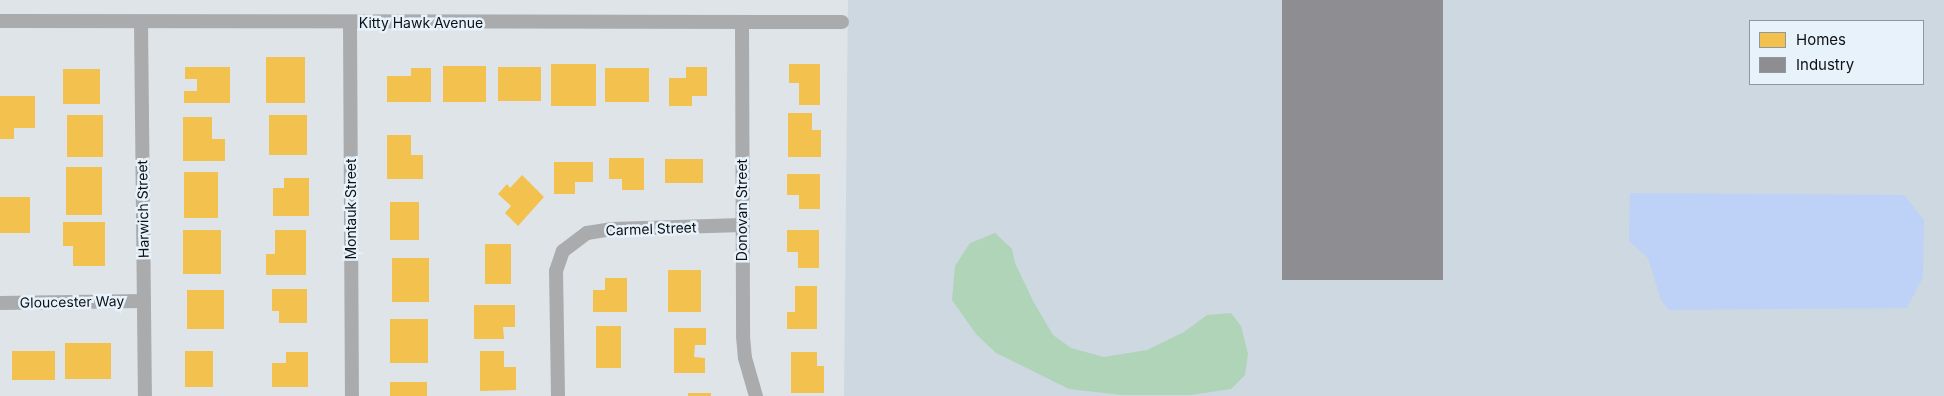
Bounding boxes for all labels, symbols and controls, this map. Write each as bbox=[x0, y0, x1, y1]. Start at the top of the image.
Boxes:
street label: Kitty Hawk Avenue bbox=[359, 15, 483, 31]
legend bbox=[1749, 20, 1924, 85]
text: Homes bbox=[1796, 30, 1846, 49]
text: Industry bbox=[1796, 55, 1854, 74]
street label: Montauk Street bbox=[343, 158, 359, 260]
street label: Donovan Street bbox=[734, 159, 750, 261]
street label: Harwich Street bbox=[134, 160, 152, 258]
street label: Carmel Street bbox=[605, 219, 697, 239]
street label: Gloucester Way bbox=[20, 293, 124, 311]

